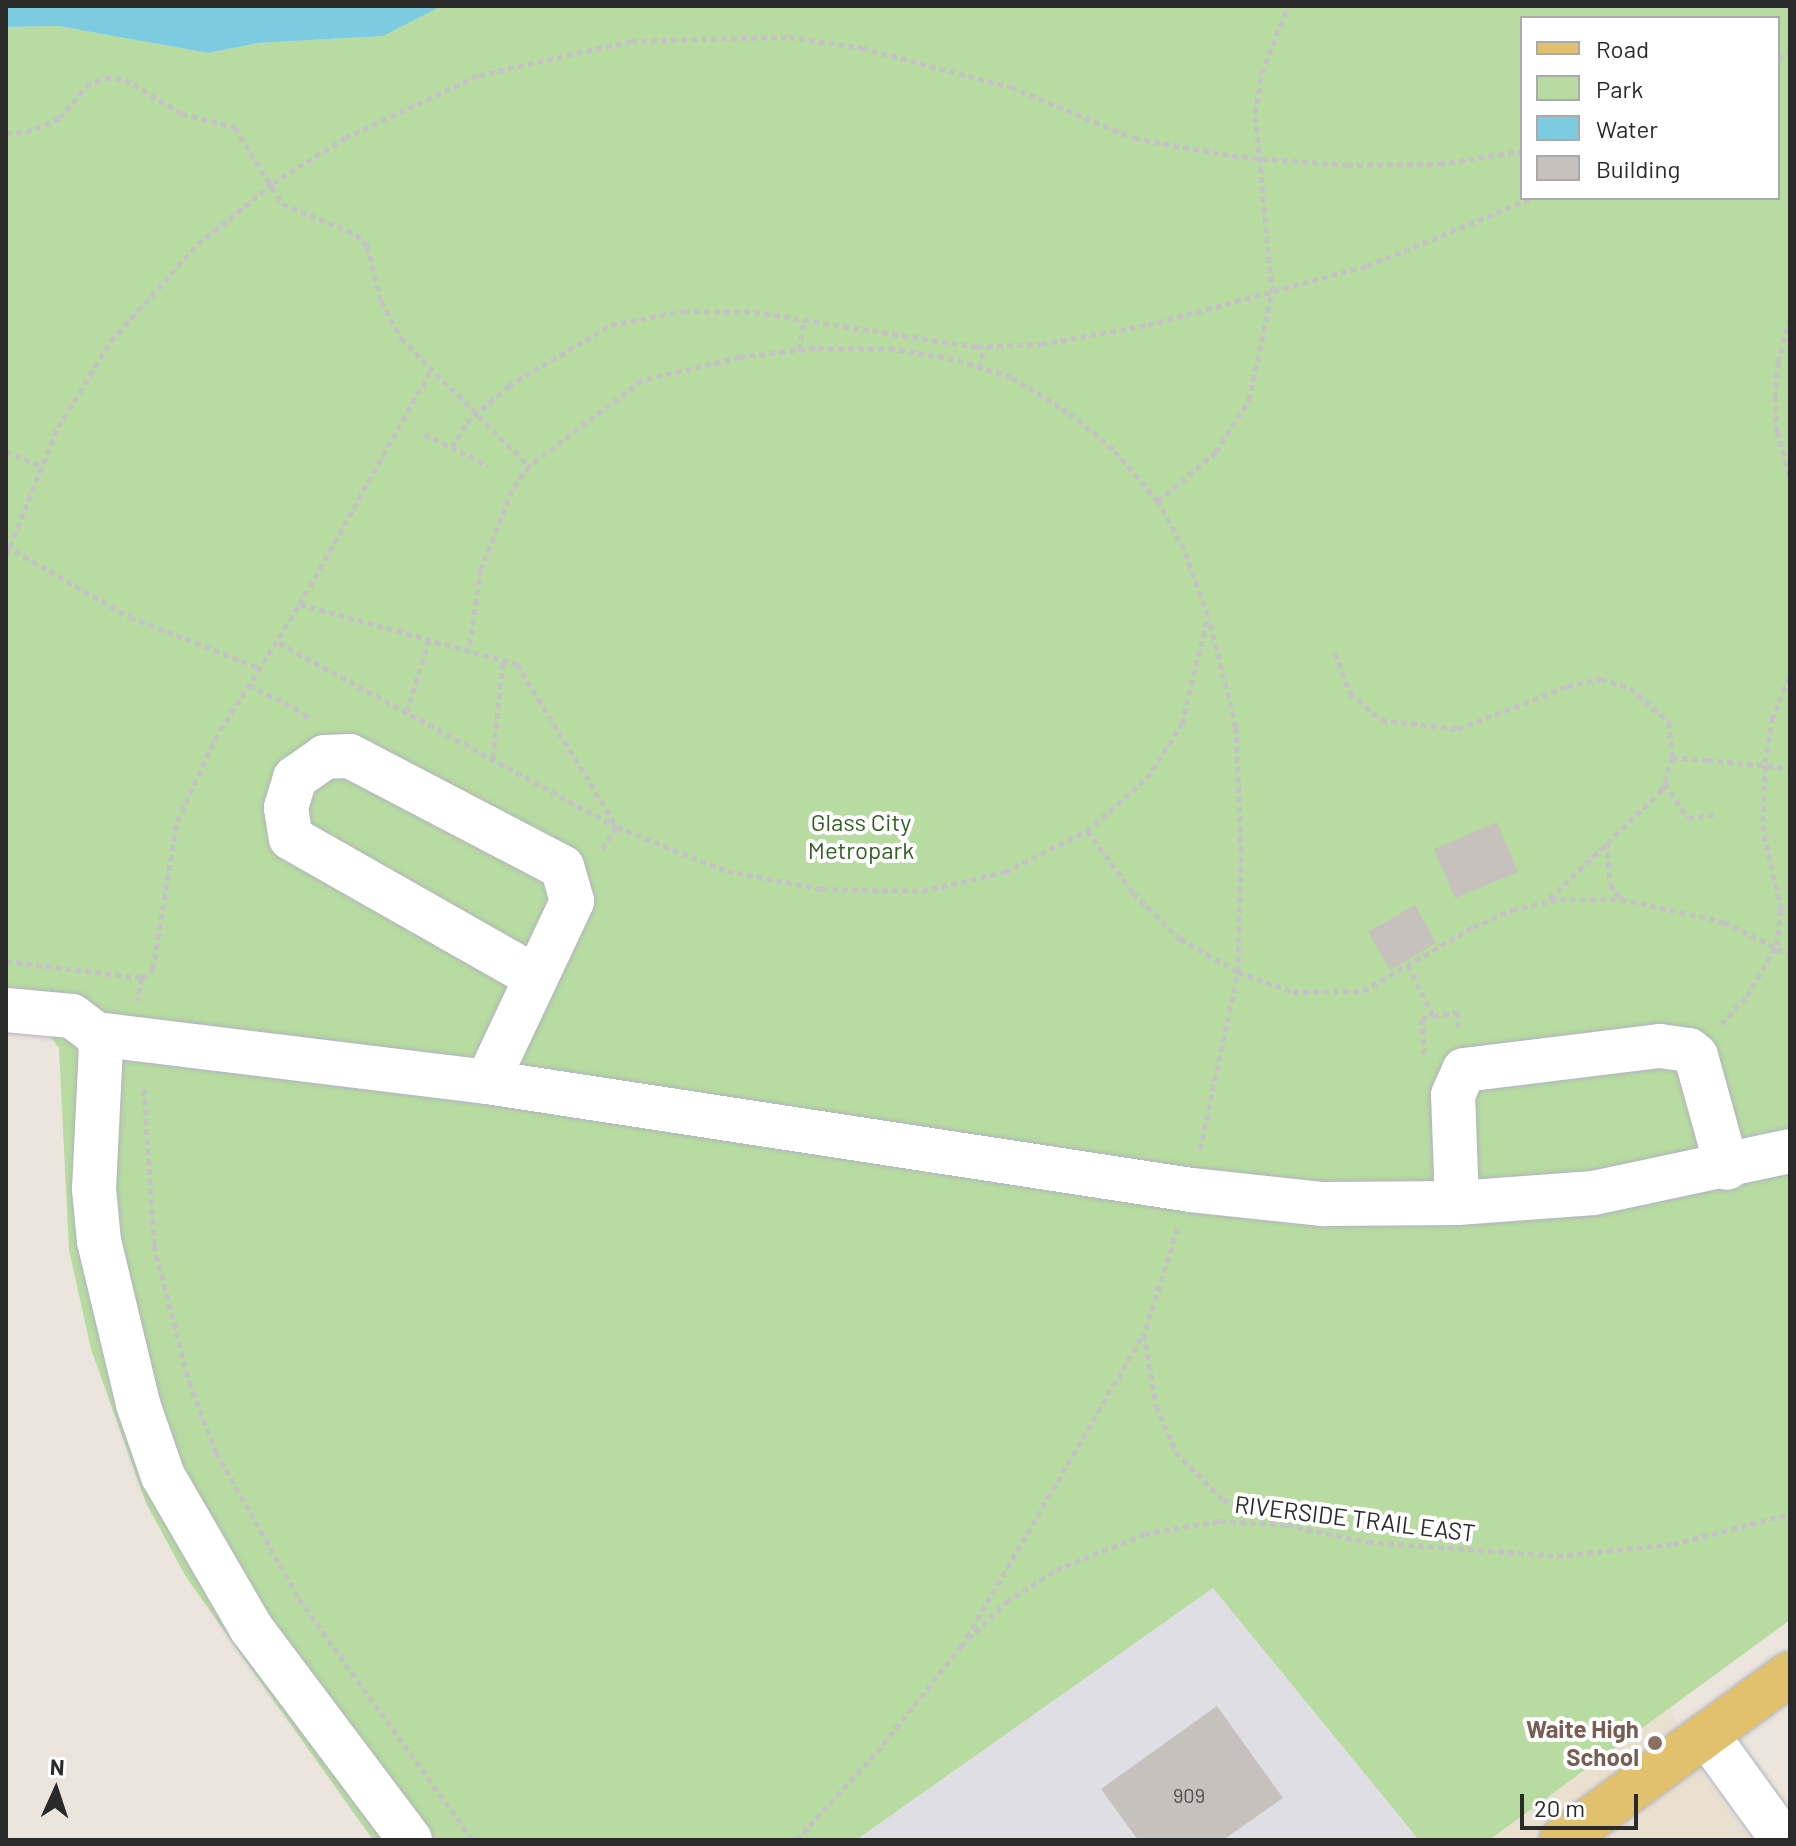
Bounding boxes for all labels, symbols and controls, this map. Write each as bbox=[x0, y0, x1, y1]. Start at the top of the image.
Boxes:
legend bbox=[1520, 16, 1780, 200]
text: Road bbox=[1596, 34, 1649, 63]
text: Park bbox=[1596, 74, 1643, 103]
text: Water bbox=[1596, 114, 1658, 143]
text: Building bbox=[1596, 154, 1680, 183]
park label: Glass City Metropark bbox=[808, 808, 914, 864]
street label: RIVERSIDE TRAIL EAST bbox=[1233, 1489, 1477, 1547]
place label: Waite High School bbox=[1526, 1715, 1639, 1771]
marker: Waite High School bbox=[1646, 1734, 1664, 1752]
north arrow bbox=[16, 1750, 96, 1830]
text: N bbox=[49, 1753, 65, 1779]
scale bar bbox=[1524, 1778, 1642, 1828]
house number: 909 bbox=[1173, 1783, 1205, 1807]
text: 20 m bbox=[1534, 1793, 1585, 1822]

